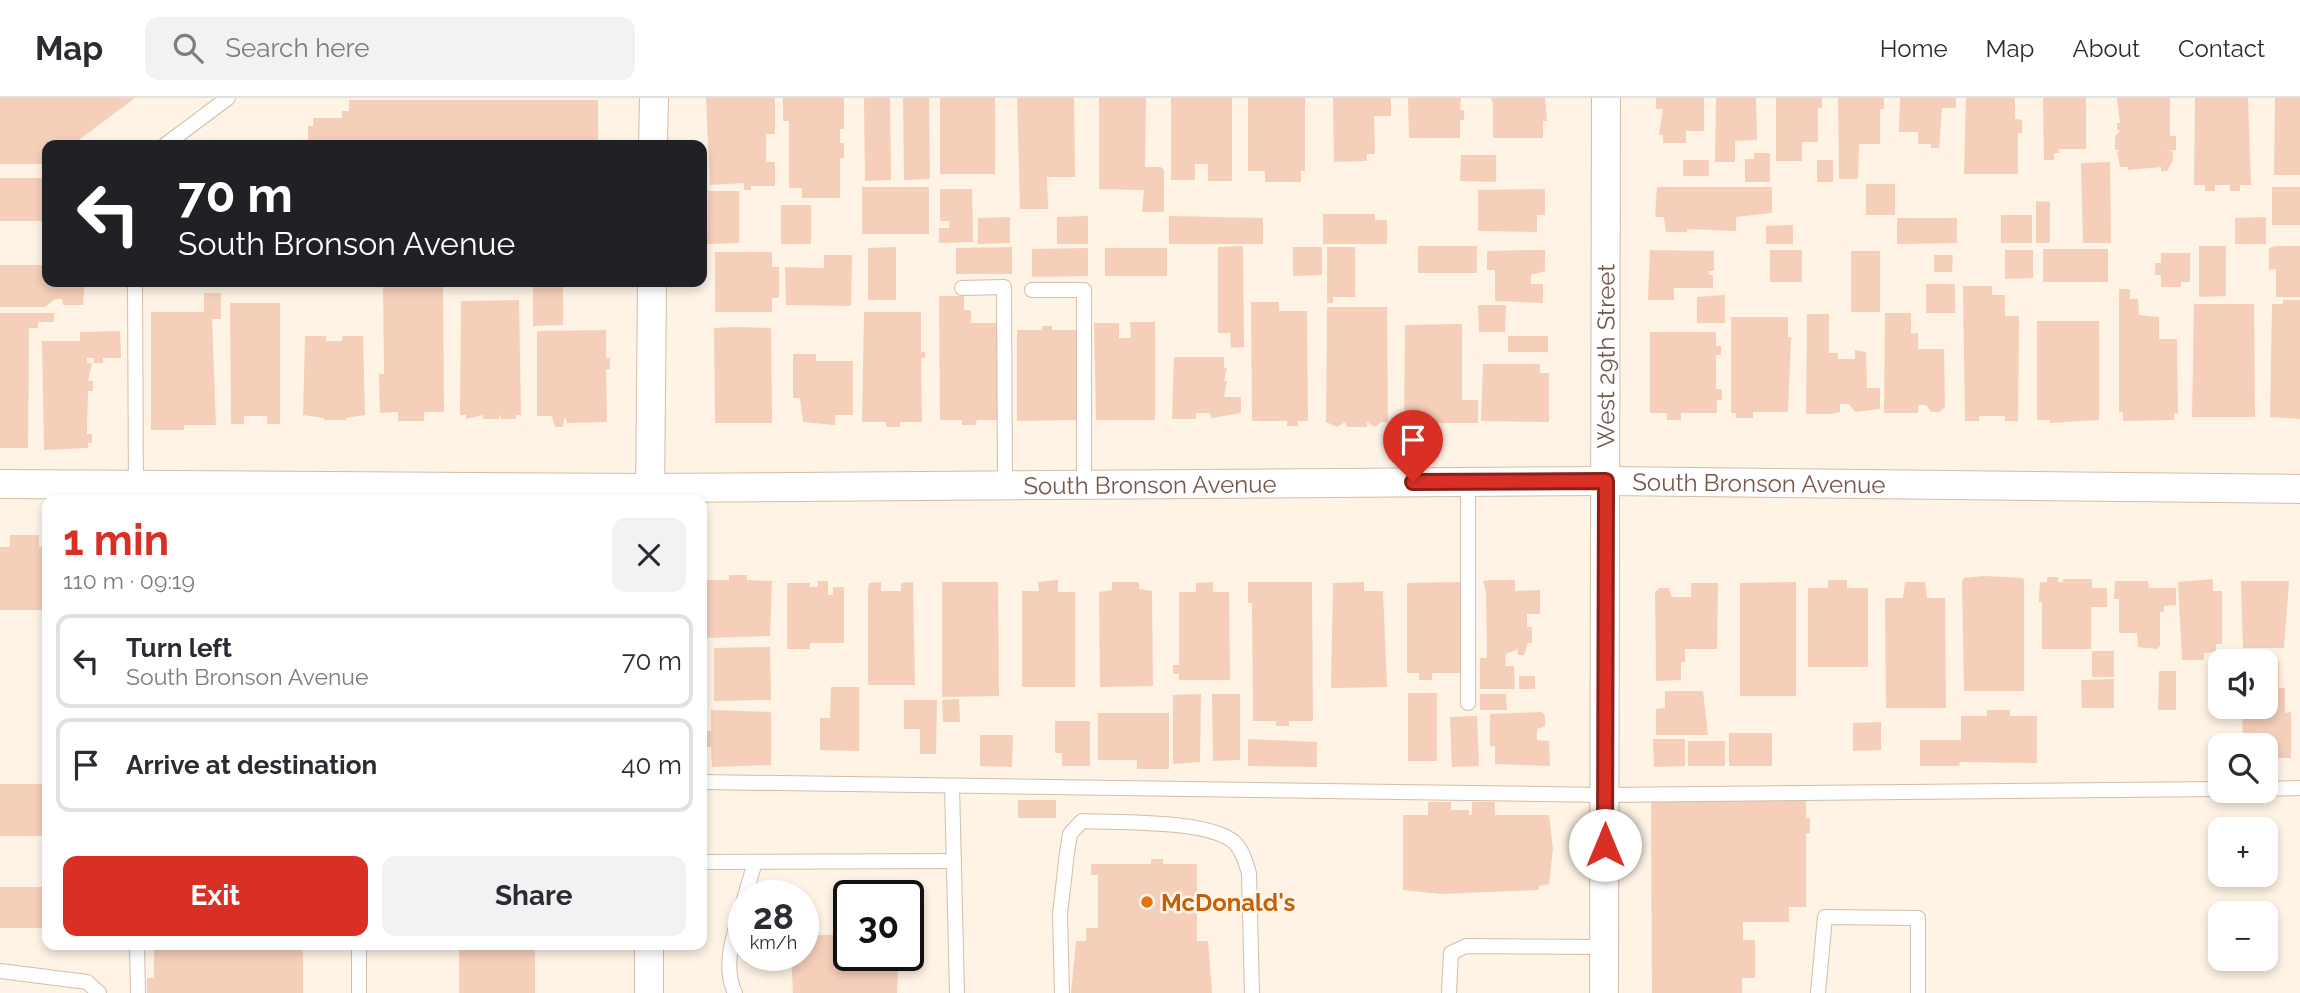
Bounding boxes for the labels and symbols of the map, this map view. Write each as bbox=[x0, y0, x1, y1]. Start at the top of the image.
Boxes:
street label: West 29th Street bbox=[1591, 264, 1620, 448]
pin bbox=[1383, 410, 1443, 482]
street label: South Bronson Avenue bbox=[1632, 467, 1886, 499]
street label: South Bronson Avenue bbox=[1023, 469, 1277, 500]
position arrow bbox=[1568, 808, 1642, 882]
speed limit sign: 30 bbox=[833, 880, 924, 971]
place label: McDonald's bbox=[1161, 888, 1296, 917]
marker: McDonald's bbox=[1139, 894, 1155, 910]

